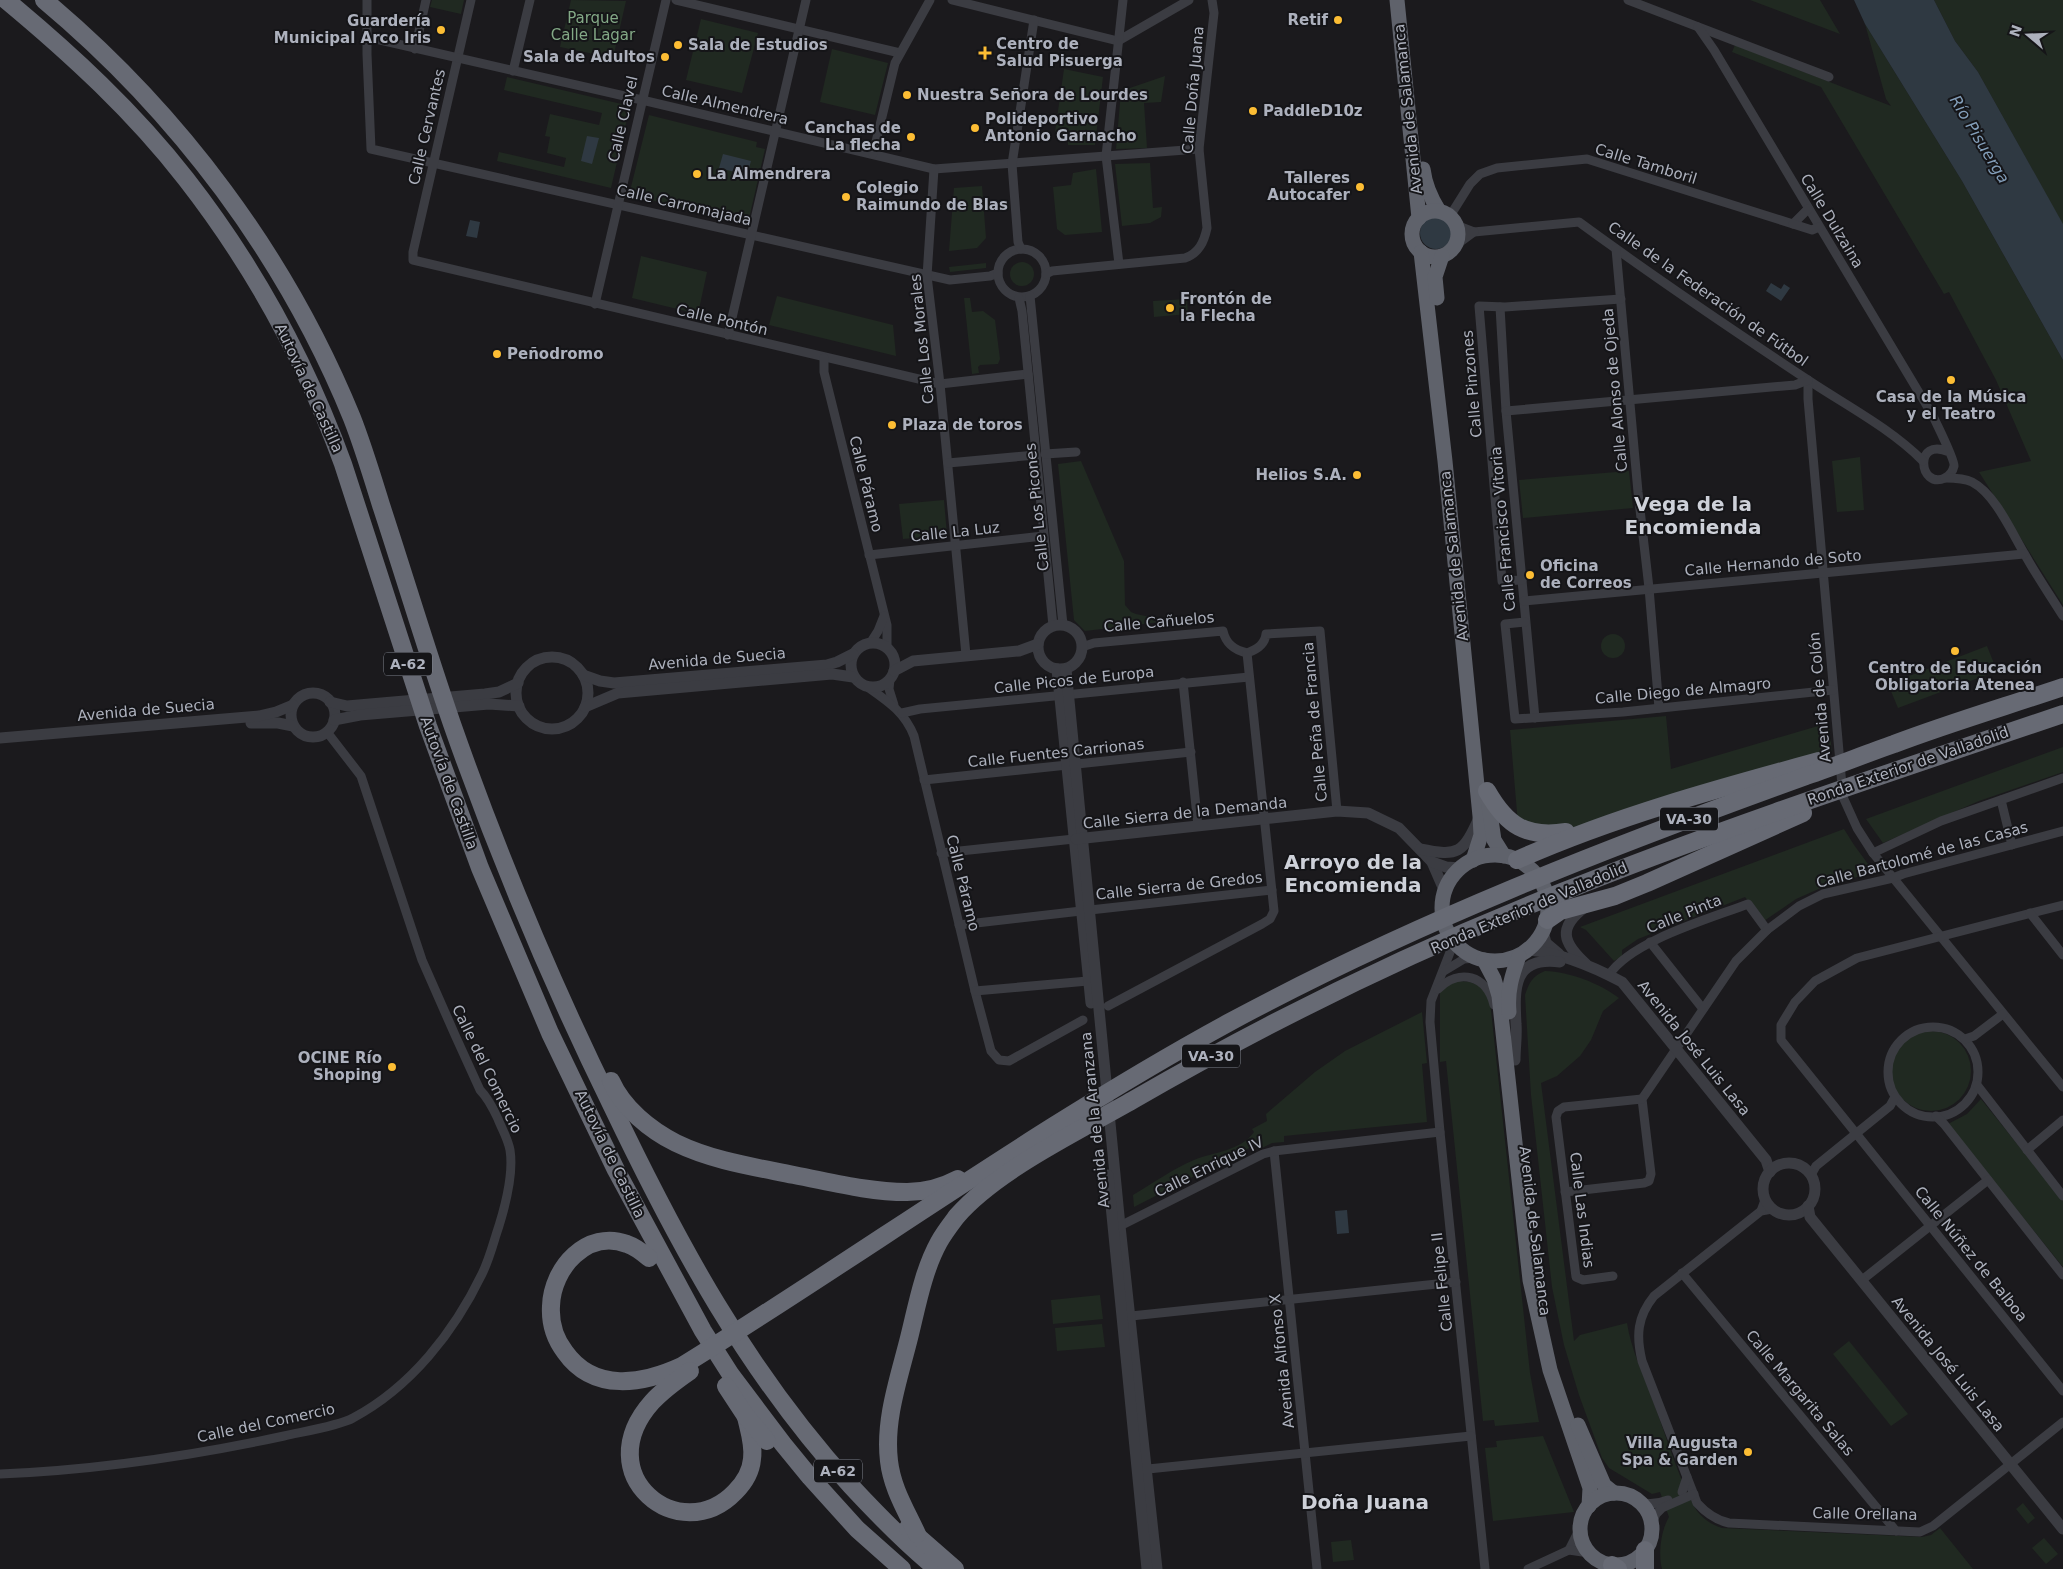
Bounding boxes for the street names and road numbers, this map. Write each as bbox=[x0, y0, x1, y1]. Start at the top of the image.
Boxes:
street label: Avenida de Salamanca bbox=[1390, 23, 1426, 195]
street label: Calle Doña Juana bbox=[1178, 25, 1208, 155]
street label: Calle Cervantes bbox=[405, 67, 449, 187]
street label: Calle Clavel bbox=[604, 74, 642, 164]
street label: Calle Almendrera bbox=[660, 82, 790, 128]
street label: Calle Tamboril bbox=[1593, 140, 1699, 188]
street label: Calle Dulzaina bbox=[1797, 170, 1867, 272]
street label: Calle Carromajada bbox=[615, 181, 753, 229]
street label: Calle de la Federación de Fútbol bbox=[1604, 218, 1812, 370]
street label: Calle Los Morales bbox=[906, 273, 938, 405]
street label: Calle Pontón bbox=[674, 301, 770, 339]
street label: Calle Alonso de Ojeda bbox=[1599, 307, 1631, 473]
street label: Autovía de Castilla bbox=[271, 321, 347, 455]
street label: Calle Pinzones bbox=[1458, 329, 1486, 439]
street label: Calle Páramo bbox=[845, 434, 887, 534]
street label: Calle Los Picones bbox=[1021, 442, 1053, 572]
street label: Calle Francisco Vitoria bbox=[1487, 446, 1519, 612]
street label: Avenida de Salamanca bbox=[1436, 470, 1472, 642]
street label: Calle La Luz bbox=[909, 518, 1001, 546]
street label: Calle Hernando de Soto bbox=[1684, 546, 1862, 580]
street label: Calle Cañuelos bbox=[1103, 608, 1215, 636]
street label: Avenida de Colón bbox=[1805, 631, 1835, 763]
street label: Calle Peña de Francia bbox=[1299, 641, 1331, 803]
street label: Avenida de Suecia bbox=[647, 644, 787, 674]
road number: A-62 bbox=[384, 652, 432, 676]
street label: Calle Picos de Europa bbox=[993, 663, 1155, 697]
street label: Calle Diego de Almagro bbox=[1594, 674, 1772, 708]
street label: Avenida de Suecia bbox=[76, 695, 216, 725]
street label: Autovía de Castilla bbox=[417, 714, 481, 852]
street label: Ronda Exterior de Valladolid bbox=[1805, 723, 2011, 809]
street label: Calle Fuentes Carrionas bbox=[967, 735, 1145, 771]
street label: Calle Sierra de la Demanda bbox=[1082, 793, 1288, 833]
road number: VA-30 bbox=[1660, 808, 1718, 831]
street label: Calle Bartolomé de las Casas bbox=[1814, 818, 2030, 892]
street label: Calle Páramo bbox=[942, 833, 984, 933]
street label: Ronda Exterior de Valladolid bbox=[1428, 858, 1630, 958]
street label: Calle Sierra de Gredos bbox=[1095, 868, 1263, 904]
street label: Calle Pinta bbox=[1644, 891, 1724, 937]
street label: Avenida José Luis Lasa bbox=[1634, 977, 1754, 1119]
street label: Calle del Comercio bbox=[448, 1002, 526, 1136]
street label: Avenida de la Aranzana bbox=[1077, 1031, 1113, 1209]
road number: VA-30 bbox=[1182, 1044, 1240, 1068]
street label: Autovía de Castilla bbox=[571, 1087, 649, 1221]
street label: Calle Enrique IV bbox=[1152, 1132, 1267, 1201]
street label: Avenida de Salamanca bbox=[1516, 1145, 1554, 1317]
street label: Calle Las Indias bbox=[1566, 1151, 1598, 1269]
street label: Calle Núñez de Balboa bbox=[1911, 1183, 2031, 1325]
street label: Calle Felipe II bbox=[1428, 1231, 1456, 1333]
street label: Avenida Alfonso X bbox=[1266, 1293, 1298, 1429]
street label: Avenida José Luis Lasa bbox=[1888, 1293, 2008, 1435]
street label: Calle Margarita Salas bbox=[1742, 1326, 1858, 1460]
street label: Calle del Comercio bbox=[195, 1400, 337, 1446]
road number: A-62 bbox=[814, 1460, 862, 1482]
street label: Calle Orellana bbox=[1812, 1504, 1918, 1524]

